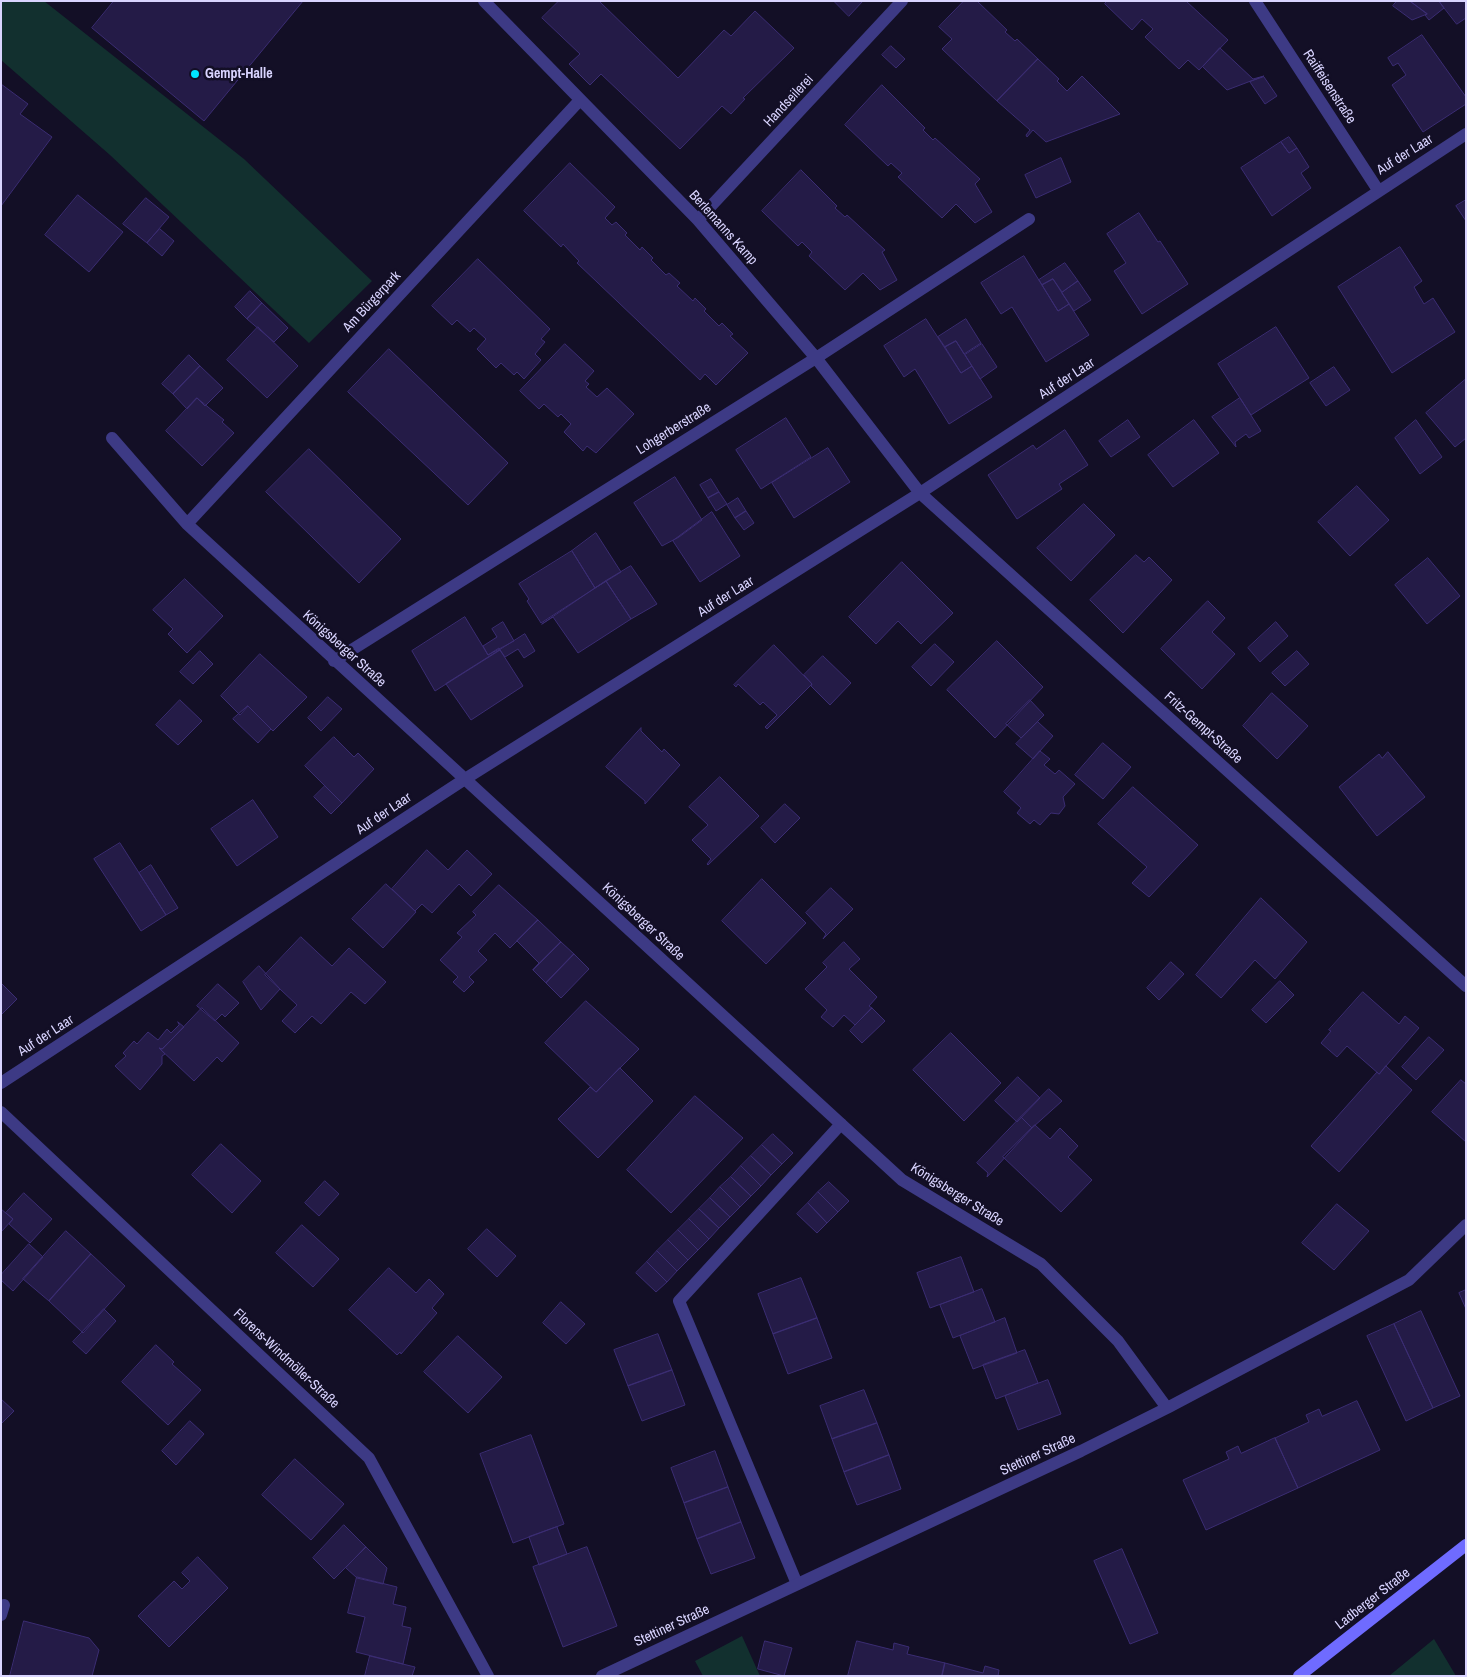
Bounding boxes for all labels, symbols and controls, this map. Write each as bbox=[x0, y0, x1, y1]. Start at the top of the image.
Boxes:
street label: Raiffeisenstraße bbox=[1299, 47, 1359, 127]
place label: Gempt-Halle bbox=[205, 66, 273, 82]
marker: Gempt-Halle bbox=[189, 68, 201, 80]
street label: Handseilerei bbox=[761, 71, 817, 131]
street label: Auf der Laar bbox=[1374, 131, 1436, 179]
street label: Berlemanns Kamp bbox=[685, 187, 761, 269]
street label: Am Bürgerpark bbox=[340, 268, 404, 336]
street label: Auf der Laar bbox=[1036, 355, 1098, 403]
street label: Lohgerberstraße bbox=[634, 399, 714, 459]
street label: Auf der Laar bbox=[695, 573, 757, 621]
street label: Königsberger Straße bbox=[299, 607, 389, 691]
street label: Fritz-Gempt-Straße bbox=[1160, 688, 1246, 768]
street label: Auf der Laar bbox=[353, 789, 415, 839]
street label: Königsberger Straße bbox=[598, 880, 688, 964]
street label: Auf der Laar bbox=[15, 1012, 77, 1060]
street label: Königsberger Straße bbox=[907, 1160, 1007, 1230]
street label: Florens-Windmöller-Straße bbox=[230, 1306, 342, 1412]
street label: Stettiner Straße bbox=[998, 1430, 1078, 1480]
street label: Ladberger Straße bbox=[1332, 1565, 1414, 1633]
street label: Stettiner Straße bbox=[632, 1601, 712, 1651]

